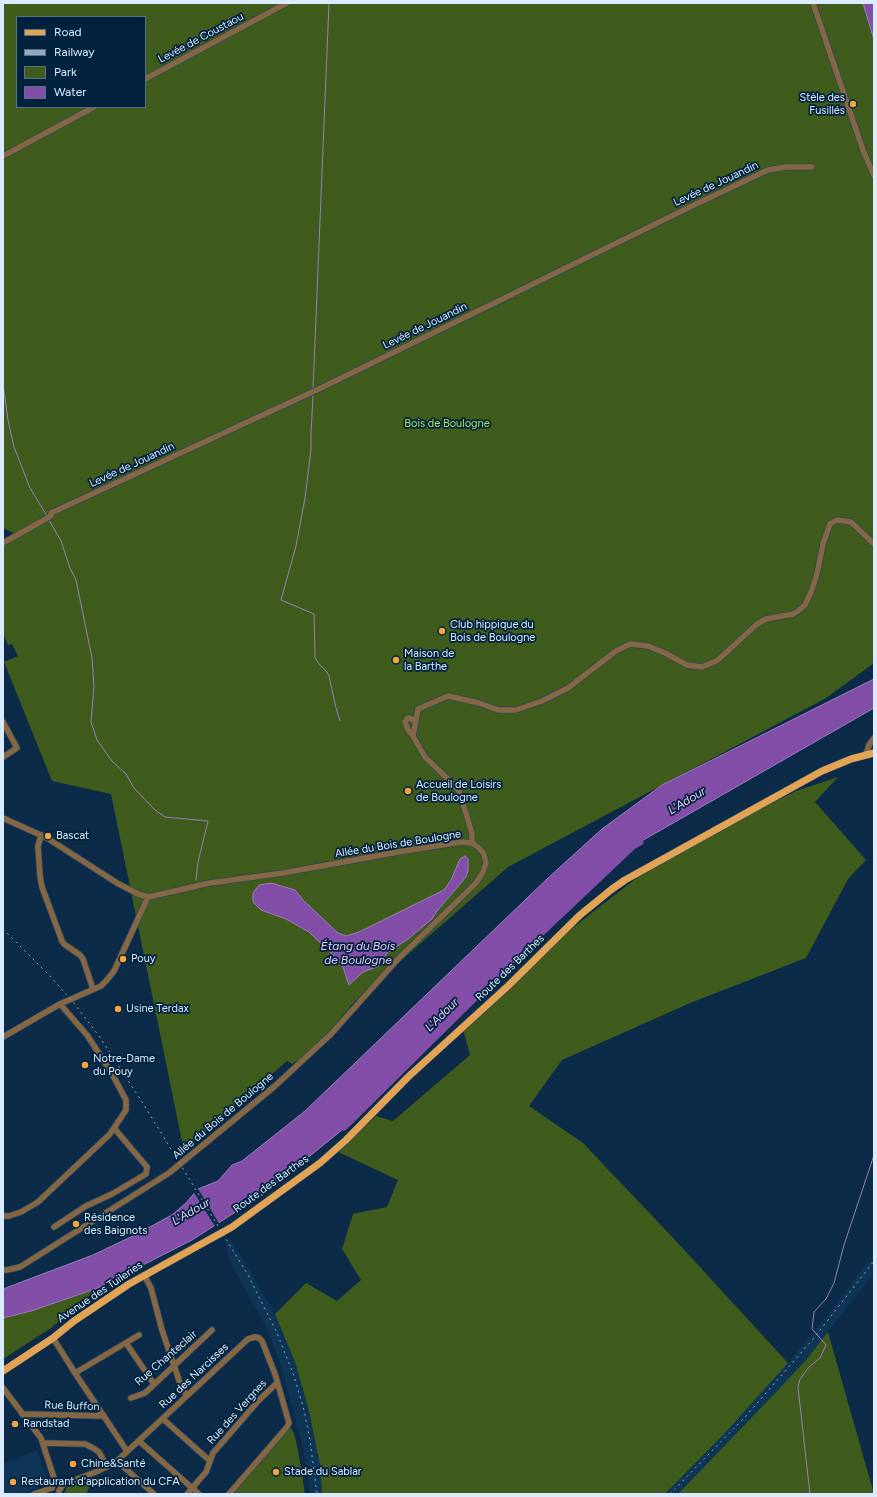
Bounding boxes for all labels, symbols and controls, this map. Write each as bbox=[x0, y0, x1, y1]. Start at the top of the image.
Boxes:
street label: Levée de Coustaou bbox=[156, 10, 246, 66]
legend bbox=[16, 16, 146, 108]
text: Road bbox=[54, 25, 82, 39]
text: Railway bbox=[54, 45, 95, 59]
text: Park bbox=[54, 65, 77, 79]
text: Water bbox=[54, 85, 86, 99]
place label: Stèle des Fusillés bbox=[799, 91, 845, 117]
marker: Stèle des Fusillés bbox=[848, 99, 858, 109]
street label: Levée de Jouandin bbox=[671, 159, 761, 209]
street label: Levée de Jouandin bbox=[381, 300, 469, 352]
park label: Bois de Boulogne bbox=[404, 417, 490, 431]
street label: Levée de Jouandin bbox=[87, 440, 177, 490]
place label: Club hippique du Bois de Boulogne bbox=[450, 618, 535, 644]
marker: Club hippique du Bois de Boulogne bbox=[437, 626, 447, 636]
place label: Maison de la Barthe bbox=[404, 647, 454, 673]
marker: Maison de la Barthe bbox=[391, 655, 401, 665]
place label: Accueil de Loisirs de Boulogne bbox=[416, 778, 501, 804]
water label: L'Adour bbox=[665, 784, 709, 818]
marker: Accueil de Loisirs de Boulogne bbox=[403, 786, 413, 796]
street label: Allée du Bois de Boulogne bbox=[334, 827, 462, 861]
place label: Bascat bbox=[56, 829, 89, 843]
marker: Bascat bbox=[43, 831, 53, 841]
street label: Route des Barthes bbox=[473, 932, 547, 1004]
water label: Étang du Bois de Boulogne bbox=[321, 939, 395, 967]
place label: Pouy bbox=[131, 952, 156, 966]
marker: Pouy bbox=[118, 954, 128, 964]
water label: L'Adour bbox=[422, 995, 462, 1035]
place label: Usine Terdax bbox=[126, 1002, 189, 1016]
marker: Usine Terdax bbox=[113, 1004, 123, 1014]
place label: Notre-Dame du Pouy bbox=[93, 1052, 155, 1078]
marker: Notre-Dame du Pouy bbox=[80, 1060, 90, 1070]
street label: Allée du Bois de Boulogne bbox=[170, 1070, 276, 1162]
street label: Route des Barthes bbox=[231, 1152, 311, 1216]
water label: L'Adour bbox=[169, 1195, 213, 1229]
place label: Résidence des Baignots bbox=[84, 1211, 147, 1237]
marker: Résidence des Baignots bbox=[71, 1219, 81, 1229]
street label: Avenue des Tuileries bbox=[55, 1258, 145, 1326]
street label: Rue Chanteclair bbox=[132, 1327, 200, 1389]
street label: Rue des Narcisses bbox=[157, 1341, 231, 1411]
street label: Rue des Vergnes bbox=[204, 1377, 270, 1447]
street label: Rue Buffon bbox=[44, 1398, 100, 1414]
place label: Randstad bbox=[23, 1417, 69, 1431]
marker: Randstad bbox=[10, 1419, 20, 1429]
place label: Chine&Santé bbox=[81, 1457, 145, 1471]
marker: Chine&Santé bbox=[68, 1459, 78, 1469]
place label: Stade du Sablar bbox=[284, 1465, 362, 1479]
marker: Stade du Sablar bbox=[271, 1467, 281, 1477]
place label: Restaurant d'application du CFA bbox=[21, 1475, 180, 1489]
marker: Restaurant d'application du CFA bbox=[8, 1477, 18, 1487]

